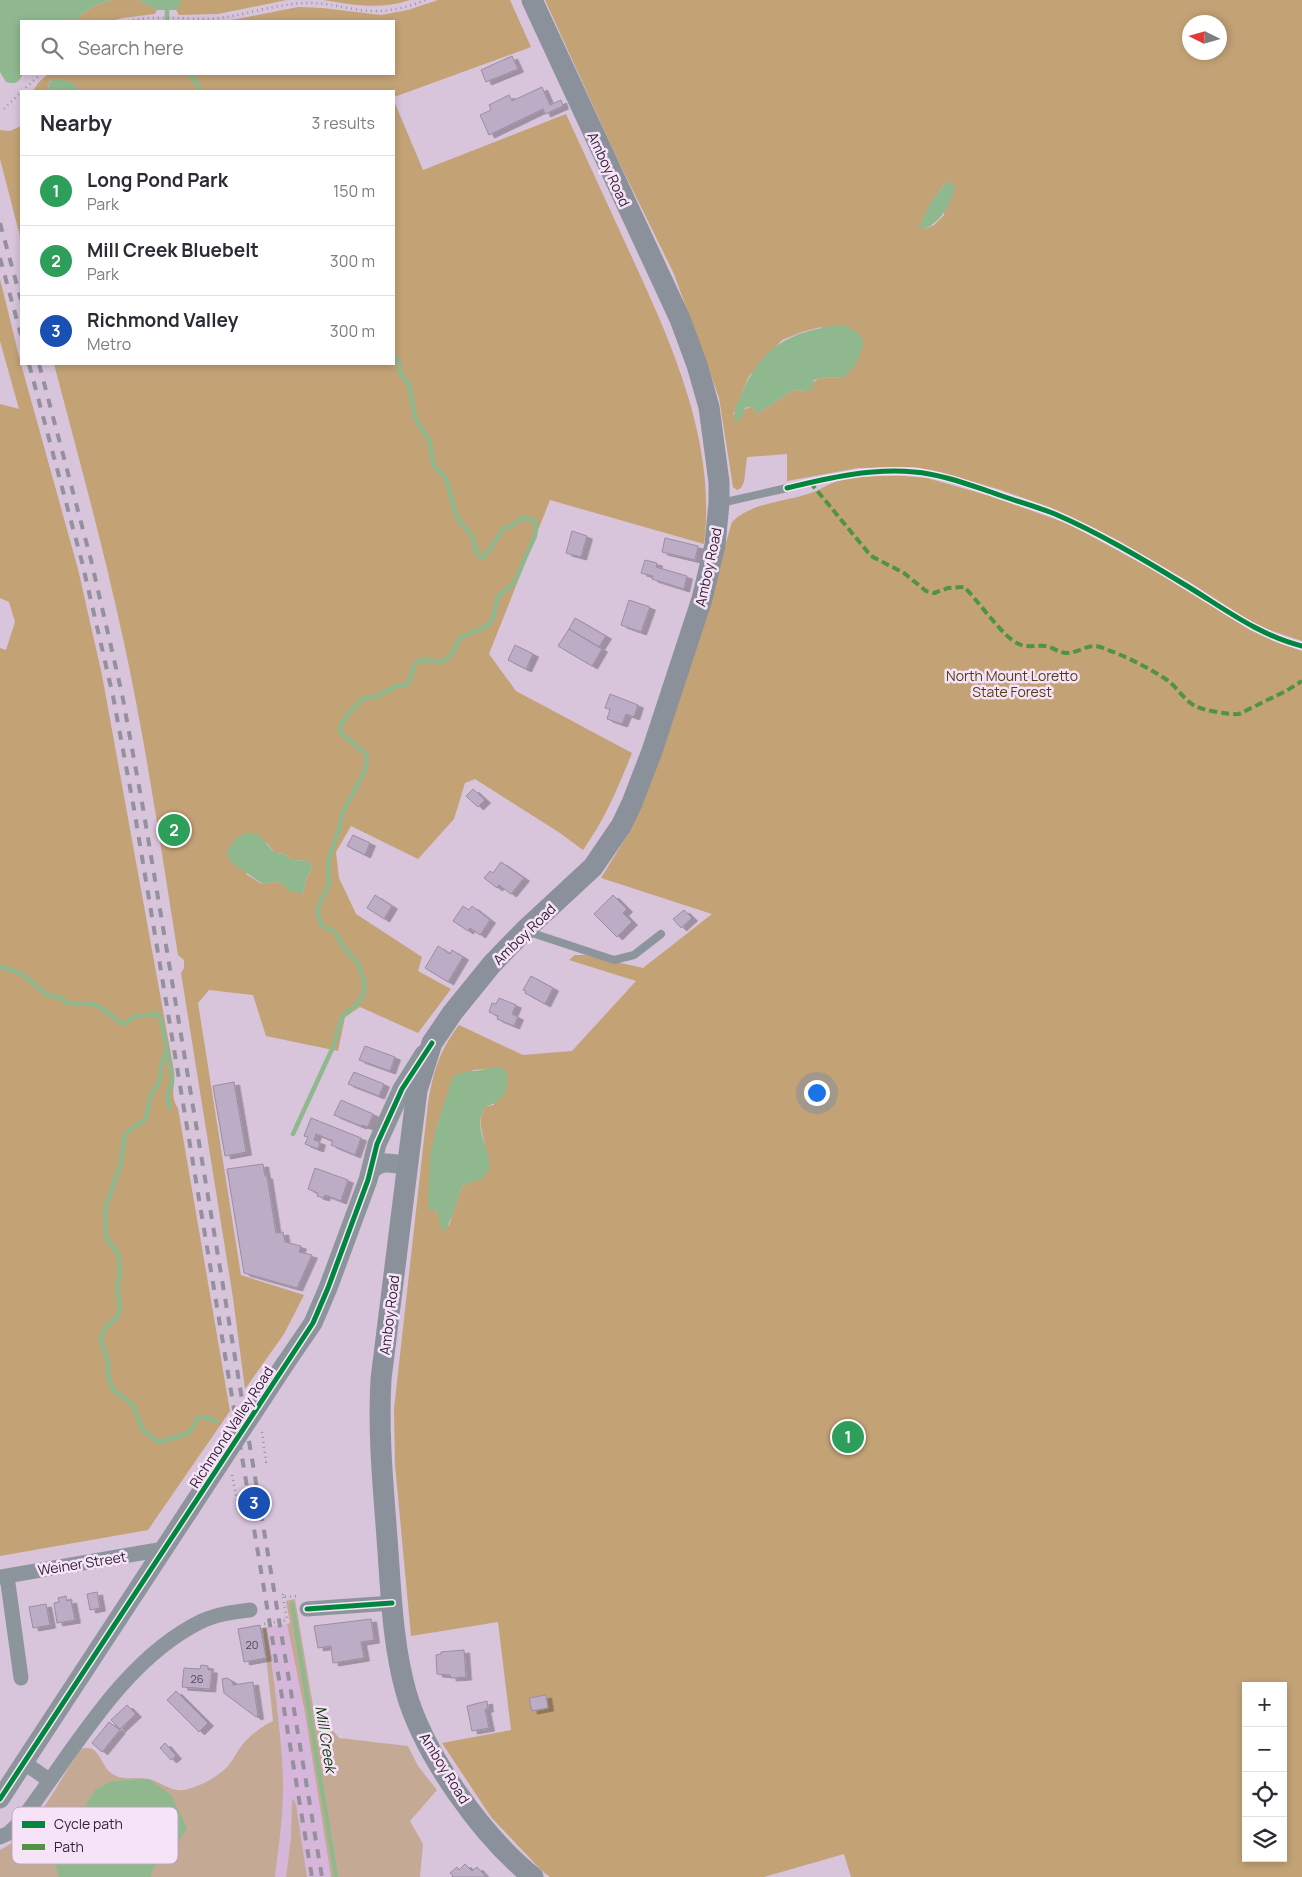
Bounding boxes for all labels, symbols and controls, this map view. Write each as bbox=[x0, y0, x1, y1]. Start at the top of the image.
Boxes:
north arrow bbox=[1182, 15, 1227, 60]
search box bbox=[20, 20, 395, 75]
icon: search bbox=[38, 34, 66, 62]
text: Search here bbox=[78, 35, 184, 61]
text: Nearby bbox=[40, 109, 112, 137]
text: 3 results bbox=[312, 112, 375, 134]
street label: Amboy Road bbox=[583, 129, 635, 209]
text: Long Pond Park bbox=[87, 167, 228, 193]
text: 1 bbox=[52, 180, 60, 202]
text: 150 m bbox=[333, 180, 375, 202]
text: Park bbox=[87, 193, 119, 215]
text: Mill Creek Bluebelt bbox=[87, 237, 259, 263]
text: 2 bbox=[51, 250, 61, 272]
text: 300 m bbox=[330, 250, 375, 272]
text: Park bbox=[87, 263, 119, 285]
text: Richmond Valley bbox=[87, 307, 238, 333]
text: 3 bbox=[51, 320, 61, 342]
text: 300 m bbox=[330, 320, 375, 342]
text: Metro bbox=[87, 333, 131, 355]
street label: Amboy Road bbox=[690, 526, 726, 608]
park label: North Mount Loretto State Forest bbox=[946, 666, 1078, 701]
pin: 2 bbox=[158, 811, 190, 849]
street label: Amboy Road bbox=[488, 899, 560, 969]
your location bbox=[804, 1080, 830, 1106]
street label: Amboy Road bbox=[375, 1274, 403, 1356]
street label: Richmond Valley Road bbox=[185, 1363, 277, 1491]
pin: 1 bbox=[832, 1418, 864, 1456]
pin: 3 bbox=[238, 1484, 270, 1522]
street label: Weiner Street bbox=[36, 1547, 128, 1579]
house number: 20 bbox=[246, 1637, 258, 1652]
house number: 26 bbox=[190, 1671, 204, 1686]
map controls bbox=[1242, 1682, 1287, 1862]
button: + bbox=[1242, 1682, 1287, 1727]
water label: Mill Creek bbox=[310, 1704, 342, 1776]
button: − bbox=[1242, 1727, 1287, 1772]
street label: Amboy Road bbox=[416, 1729, 474, 1807]
button: locate bbox=[1242, 1772, 1287, 1817]
legend bbox=[12, 1807, 178, 1864]
text: Cycle path bbox=[54, 1814, 123, 1833]
button: layers bbox=[1242, 1817, 1287, 1862]
text: Path bbox=[54, 1837, 84, 1856]

